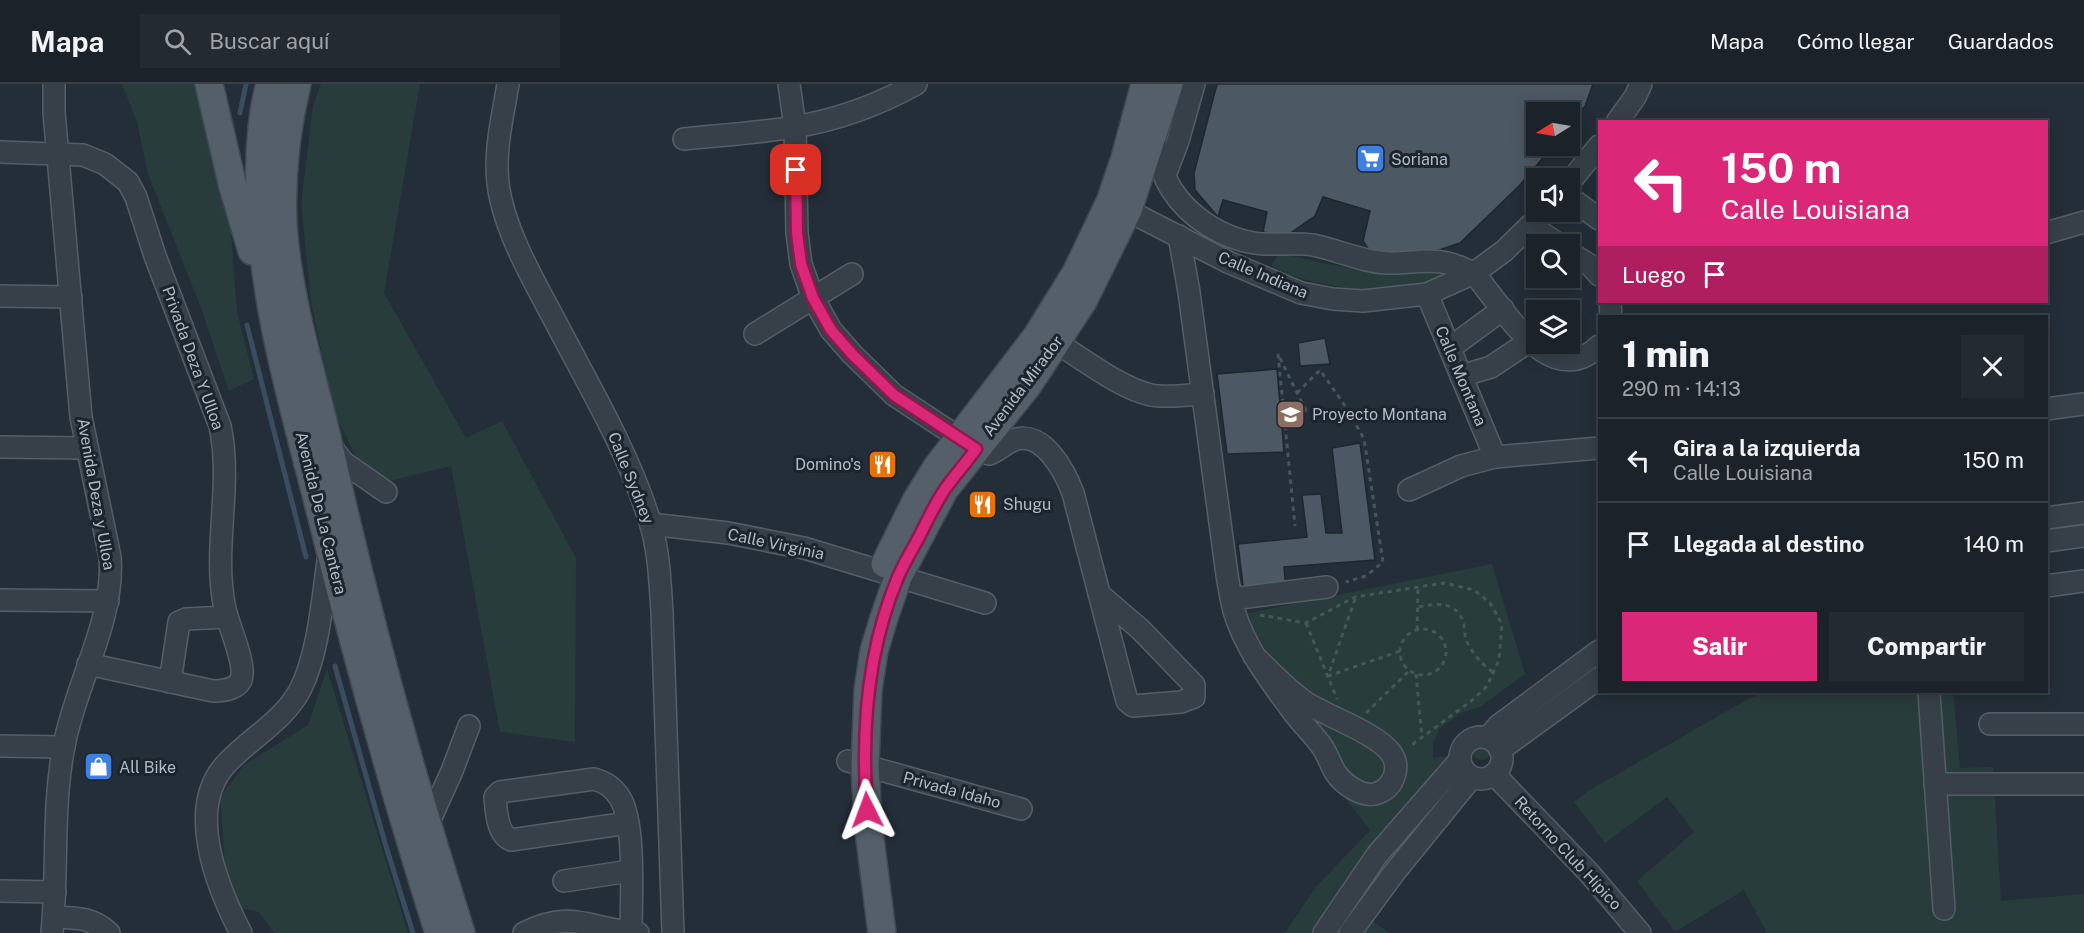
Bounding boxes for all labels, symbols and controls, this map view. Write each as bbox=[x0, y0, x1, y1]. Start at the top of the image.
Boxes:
search box bbox=[140, 14, 560, 68]
text: Mapa bbox=[30, 25, 104, 58]
icon: search bbox=[161, 25, 194, 58]
text: Buscar aquí bbox=[209, 28, 329, 54]
text: Mapa bbox=[1710, 29, 1764, 54]
text: Cómo llegar bbox=[1797, 29, 1915, 54]
text: Guardados bbox=[1948, 29, 2054, 54]
north arrow bbox=[1526, 102, 1580, 156]
map controls bbox=[1526, 102, 1580, 354]
supermarket icon: Soriana bbox=[1354, 143, 1386, 175]
text: 150 m bbox=[1721, 143, 1841, 192]
pin bbox=[770, 144, 821, 195]
icon: left bbox=[1622, 144, 1700, 222]
place label: Soriana bbox=[1391, 150, 1448, 169]
icon: arrive bbox=[779, 153, 812, 186]
button: sound bbox=[1526, 168, 1580, 222]
text: Calle Louisiana bbox=[1721, 193, 1910, 225]
button: search bbox=[1526, 234, 1580, 288]
street label: Calle Indiana bbox=[1215, 248, 1311, 302]
icon: arrive bbox=[1698, 258, 1731, 291]
text: Luego bbox=[1622, 262, 1686, 288]
street label: Privada Deza Y Ulloa bbox=[158, 284, 228, 432]
button: layers bbox=[1526, 300, 1580, 354]
street label: Calle Montana bbox=[1431, 323, 1491, 429]
street label: Avenida Mirador bbox=[979, 332, 1067, 440]
text: 1 min bbox=[1622, 333, 1710, 375]
button: close bbox=[1961, 335, 2024, 398]
text: 290 m · 14:13 bbox=[1622, 377, 1741, 401]
school or university icon: Proyecto Montana bbox=[1275, 398, 1307, 430]
place label: Proyecto Montana bbox=[1312, 405, 1447, 424]
street label: Avenida Deza y Ulloa bbox=[73, 417, 119, 571]
street label: Calle Sydney bbox=[604, 429, 658, 527]
street label: Avenida De La Cantera bbox=[292, 430, 350, 596]
text: Gira a la izquierda bbox=[1673, 435, 1860, 461]
icon: left bbox=[1622, 444, 1655, 477]
text: 150 m bbox=[1963, 447, 2024, 473]
restaurant icon: Domino's bbox=[866, 448, 898, 480]
place label: Domino's bbox=[795, 455, 861, 474]
text: Calle Louisiana bbox=[1673, 461, 1813, 485]
restaurant icon: Shugu bbox=[966, 488, 998, 520]
place label: Shugu bbox=[1003, 495, 1051, 514]
street label: Calle Virginia bbox=[726, 525, 826, 563]
icon: arrive bbox=[1622, 528, 1655, 561]
text: Llegada al destino bbox=[1673, 531, 1864, 557]
text: 140 m bbox=[1963, 531, 2024, 557]
button: Salir bbox=[1622, 612, 1817, 681]
button: Compartir bbox=[1829, 612, 2024, 681]
shop icon: All Bike bbox=[82, 751, 114, 783]
place label: All Bike bbox=[119, 758, 176, 777]
street label: Privada Idaho bbox=[901, 768, 1003, 812]
position arrow bbox=[835, 778, 899, 842]
street label: Retorno Club Hípico bbox=[1510, 792, 1626, 914]

